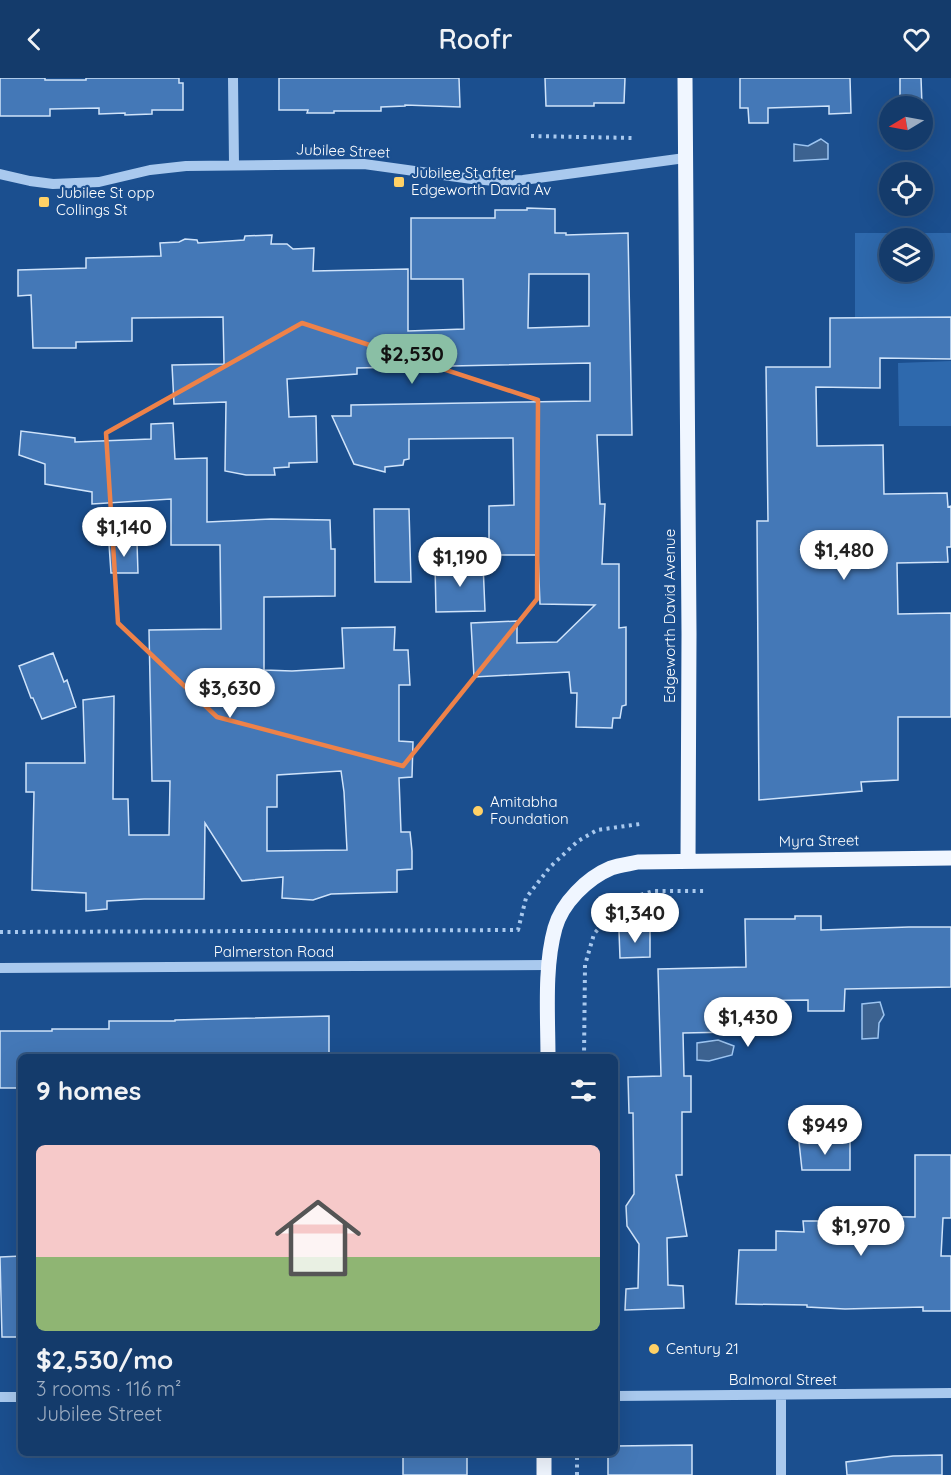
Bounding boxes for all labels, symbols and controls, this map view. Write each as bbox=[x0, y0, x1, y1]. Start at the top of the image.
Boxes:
text: Roofr bbox=[439, 22, 512, 56]
icon: back bbox=[18, 23, 51, 56]
icon: heart bbox=[900, 23, 933, 56]
north arrow bbox=[879, 96, 933, 150]
map controls bbox=[879, 96, 933, 282]
street label: Jubilee Street bbox=[295, 139, 391, 162]
button: locate bbox=[879, 162, 933, 216]
place label: Jubilee St after Edgeworth David Av bbox=[411, 163, 551, 199]
marker: Jubilee St after Edgeworth David Av bbox=[392, 175, 406, 189]
place label: Jubilee St opp Collings St bbox=[56, 183, 155, 219]
marker: Jubilee St opp Collings St bbox=[37, 195, 51, 209]
button: layers bbox=[879, 228, 933, 282]
pin: $2,530 bbox=[363, 334, 461, 385]
text: $2,530 bbox=[380, 341, 444, 366]
pin: $1,140 bbox=[75, 507, 173, 558]
text: $1,140 bbox=[96, 514, 152, 539]
street label: Edgeworth David Avenue bbox=[660, 529, 679, 703]
pin: $1,480 bbox=[795, 530, 893, 581]
pin: $1,190 bbox=[411, 537, 509, 588]
text: $1,480 bbox=[814, 537, 874, 562]
text: $1,190 bbox=[432, 544, 488, 569]
pin: $3,630 bbox=[181, 668, 279, 719]
text: $3,630 bbox=[199, 675, 261, 700]
place label: Amitabha Foundation bbox=[490, 792, 569, 828]
marker: Amitabha Foundation bbox=[471, 804, 485, 818]
street label: Myra Street bbox=[778, 830, 860, 851]
pin: $1,340 bbox=[586, 893, 684, 944]
text: $1,340 bbox=[605, 900, 665, 925]
street label: Palmerston Road bbox=[214, 942, 334, 961]
pin: $1,430 bbox=[699, 997, 797, 1048]
text: $1,430 bbox=[718, 1004, 778, 1029]
text: 9 homes bbox=[36, 1074, 141, 1107]
icon: filters bbox=[567, 1074, 600, 1107]
pin: $949 bbox=[789, 1105, 861, 1156]
text: $949 bbox=[802, 1112, 848, 1137]
icon: home bbox=[264, 1184, 372, 1292]
pin: $1,970 bbox=[812, 1206, 910, 1257]
text: $1,970 bbox=[831, 1213, 891, 1238]
place label: Century 21 bbox=[666, 1339, 739, 1358]
marker: Century 21 bbox=[647, 1342, 661, 1356]
text: $2,530/mo bbox=[36, 1343, 173, 1376]
street label: Balmoral Street bbox=[729, 1370, 837, 1389]
text: 3 rooms · 116 m² bbox=[36, 1376, 181, 1401]
text: Jubilee Street bbox=[36, 1401, 162, 1426]

